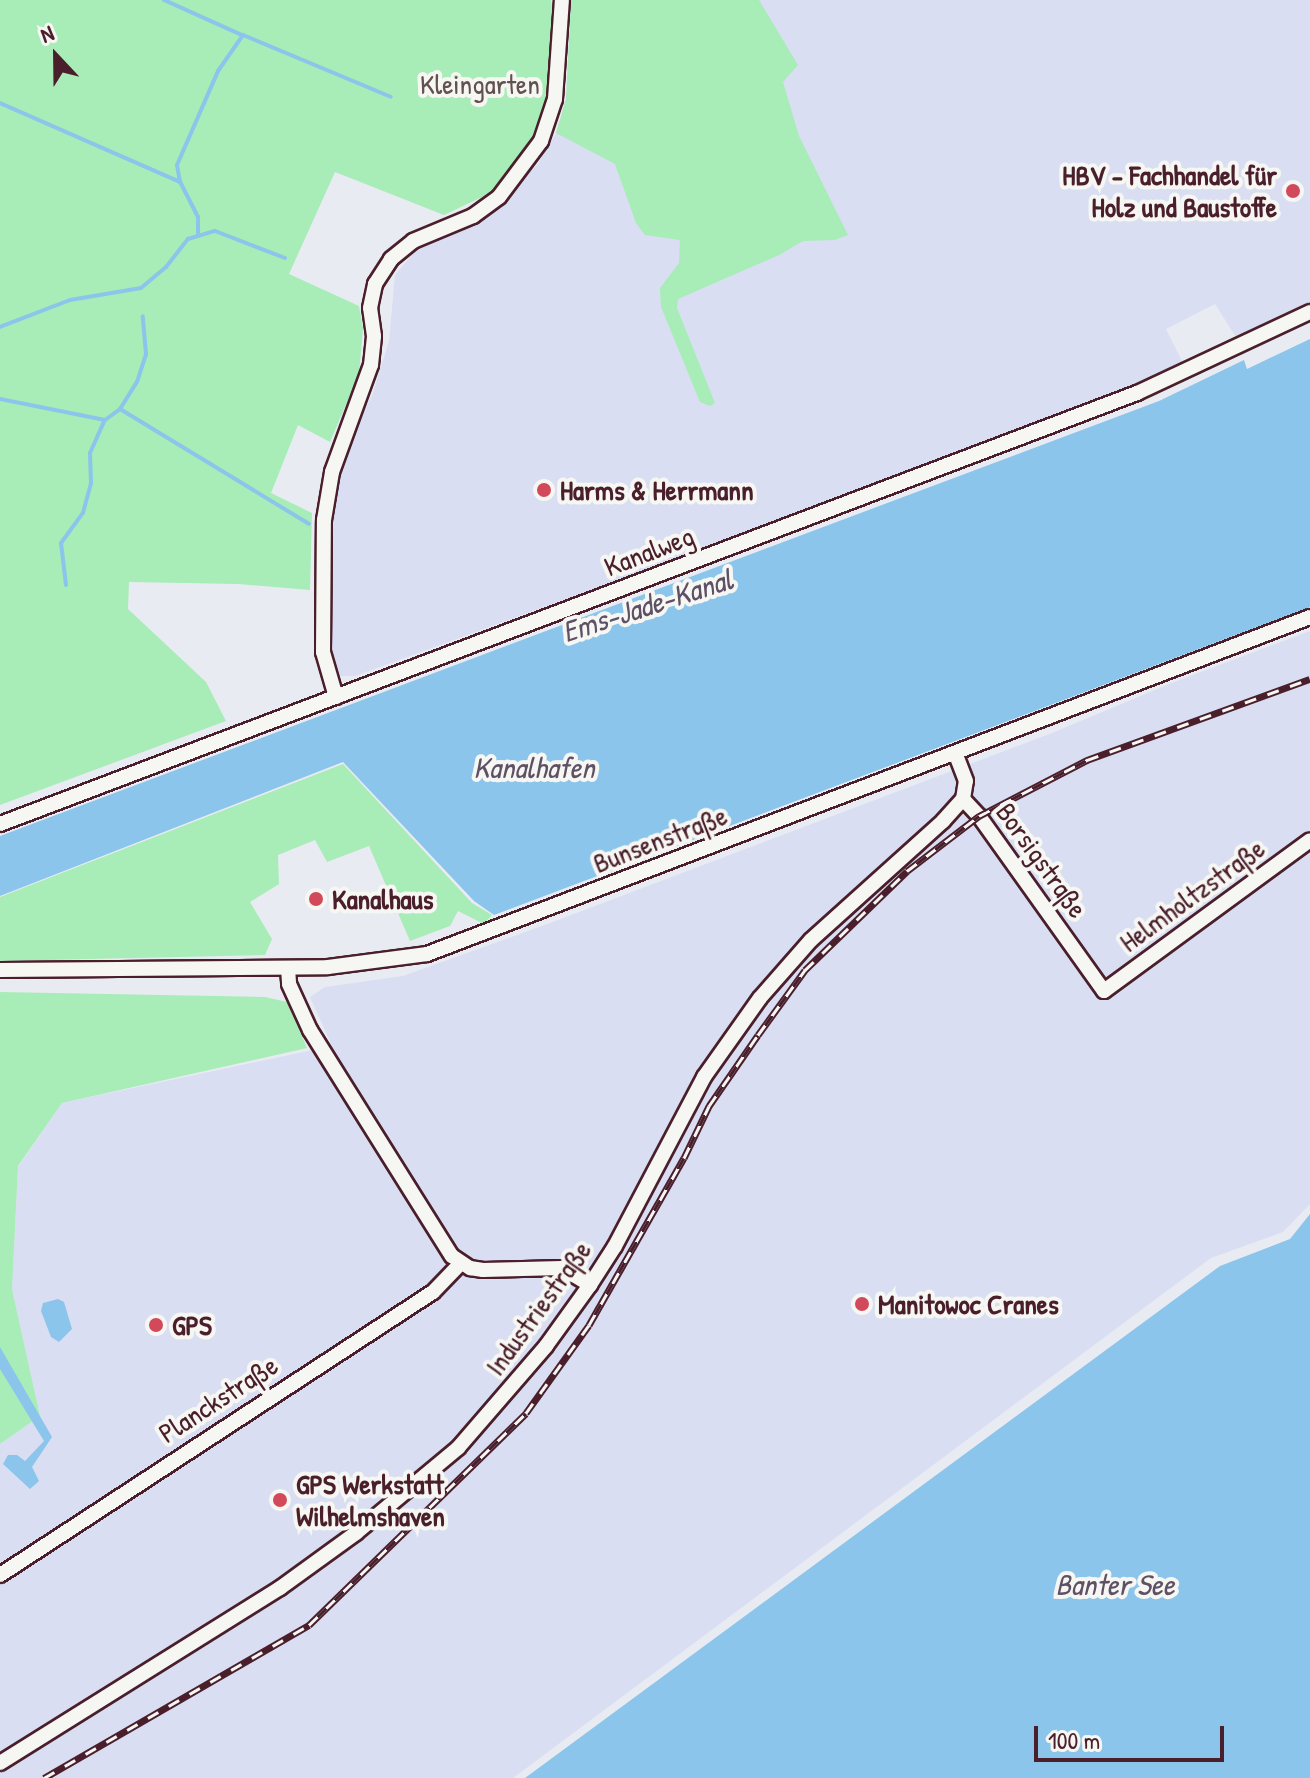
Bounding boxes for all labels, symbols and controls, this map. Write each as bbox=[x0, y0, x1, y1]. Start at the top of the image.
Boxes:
north arrow bbox=[16, 16, 96, 96]
text: N bbox=[36, 18, 58, 50]
park label: Kleingarten bbox=[420, 67, 540, 101]
place label: HBV - Fachhandel für Holz und Baustoffe bbox=[1062, 158, 1277, 224]
marker: HBV - Fachhandel für Holz und Baustoffe bbox=[1284, 182, 1302, 200]
place label: Harms & Herrmann bbox=[560, 473, 754, 507]
marker: Harms & Herrmann bbox=[535, 481, 553, 499]
street label: Kanalweg bbox=[599, 519, 699, 583]
water label: Ems-Jade-Kanal bbox=[557, 561, 737, 649]
water label: Kanalhafen bbox=[473, 749, 595, 785]
street label: Borsigstraße bbox=[989, 796, 1095, 924]
street label: Bunsenstraße bbox=[588, 798, 732, 880]
street label: Helmholtzstraße bbox=[1113, 831, 1271, 959]
place label: Kanalhaus bbox=[332, 882, 433, 916]
marker: Kanalhaus bbox=[307, 890, 325, 908]
street label: Industriestraße bbox=[478, 1234, 598, 1382]
place label: Manitowoc Cranes bbox=[878, 1287, 1059, 1321]
marker: Manitowoc Cranes bbox=[853, 1295, 871, 1313]
place label: GPS bbox=[172, 1308, 212, 1342]
marker: GPS bbox=[147, 1316, 165, 1334]
street label: Planckstraße bbox=[152, 1348, 284, 1450]
place label: GPS Werkstatt Wilhelmshaven bbox=[296, 1467, 445, 1533]
marker: GPS Werkstatt Wilhelmshaven bbox=[271, 1491, 289, 1509]
water label: Banter See bbox=[1056, 1566, 1174, 1602]
scale bar bbox=[1038, 1710, 1228, 1760]
text: 100 m bbox=[1048, 1724, 1100, 1756]

